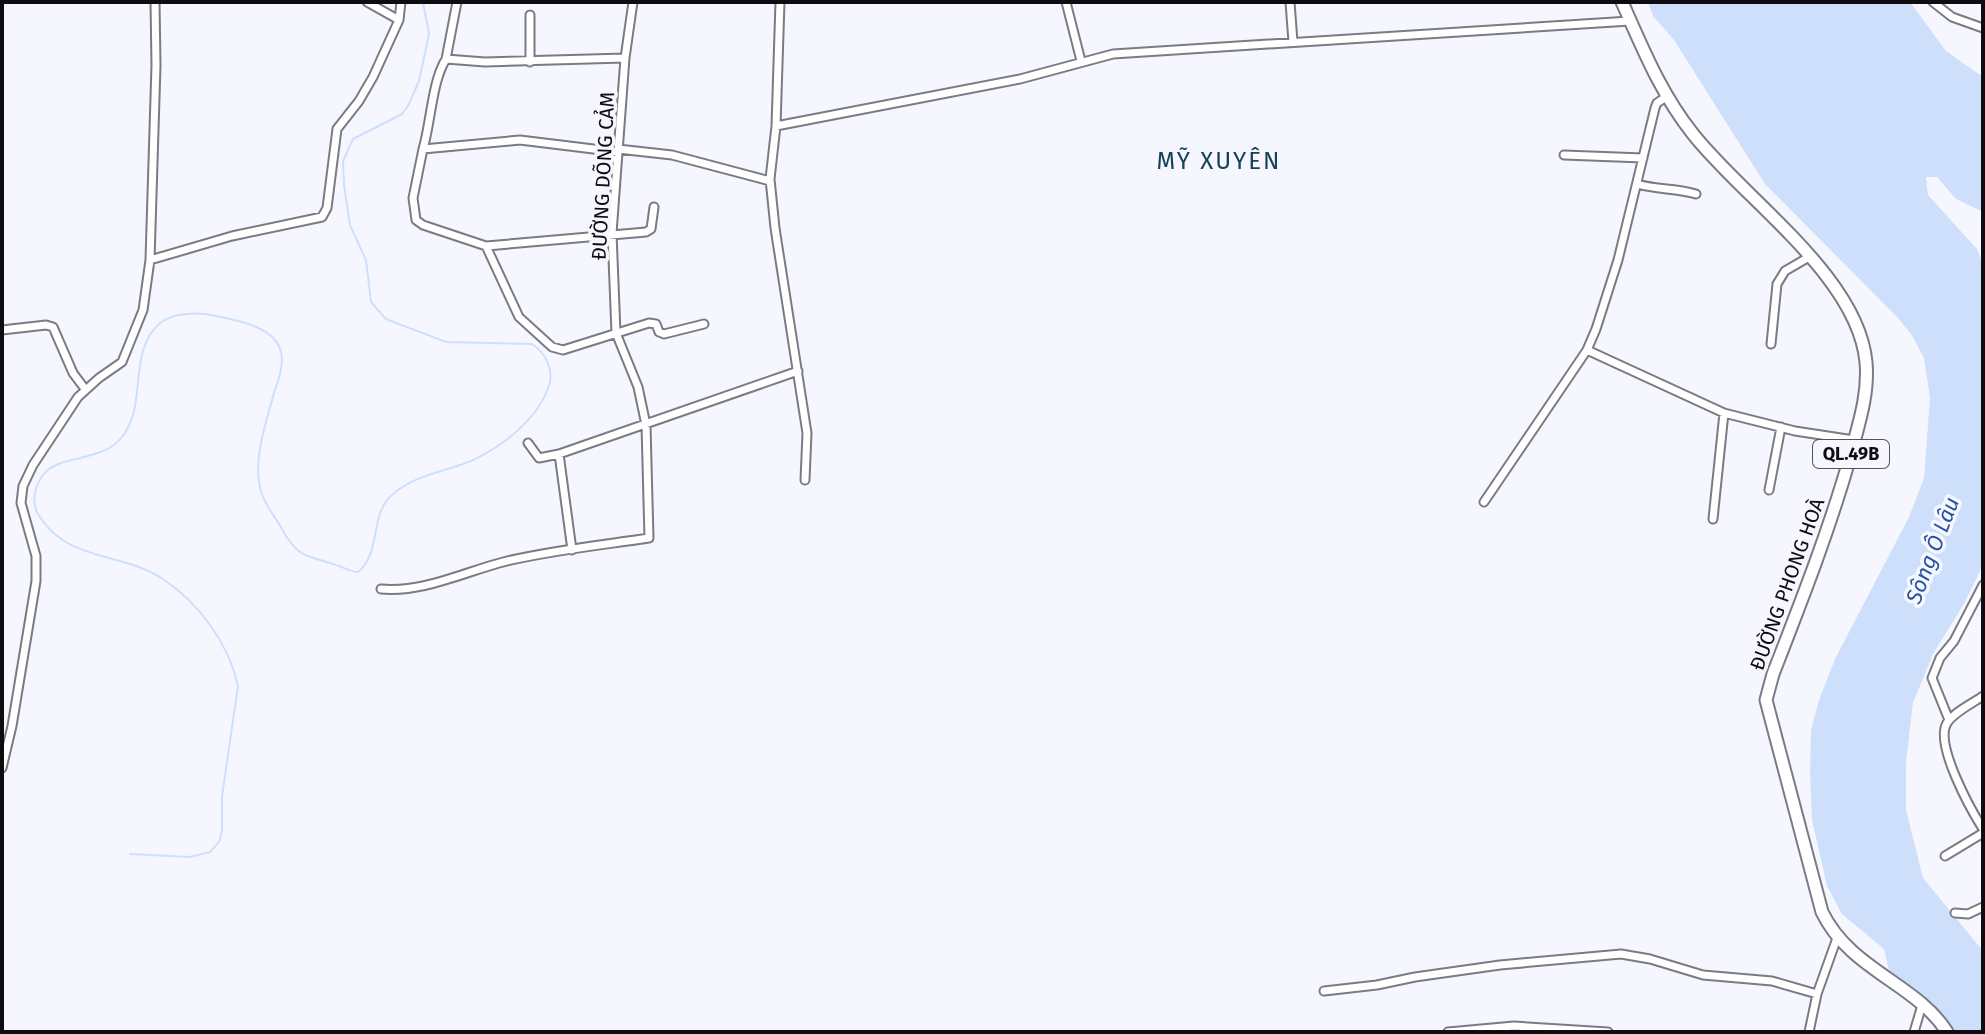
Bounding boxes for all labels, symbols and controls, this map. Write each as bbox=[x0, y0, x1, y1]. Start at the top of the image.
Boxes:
street label: ĐƯỜNG DÕNG CẢM bbox=[585, 91, 619, 261]
district label: MỸ XUYÊN bbox=[1157, 147, 1281, 175]
road number: QL.49B bbox=[1813, 440, 1889, 468]
water label: Sông Ô Lâu bbox=[1899, 493, 1965, 608]
street label: ĐƯỜNG PHONG HOÀ bbox=[1745, 494, 1829, 673]

